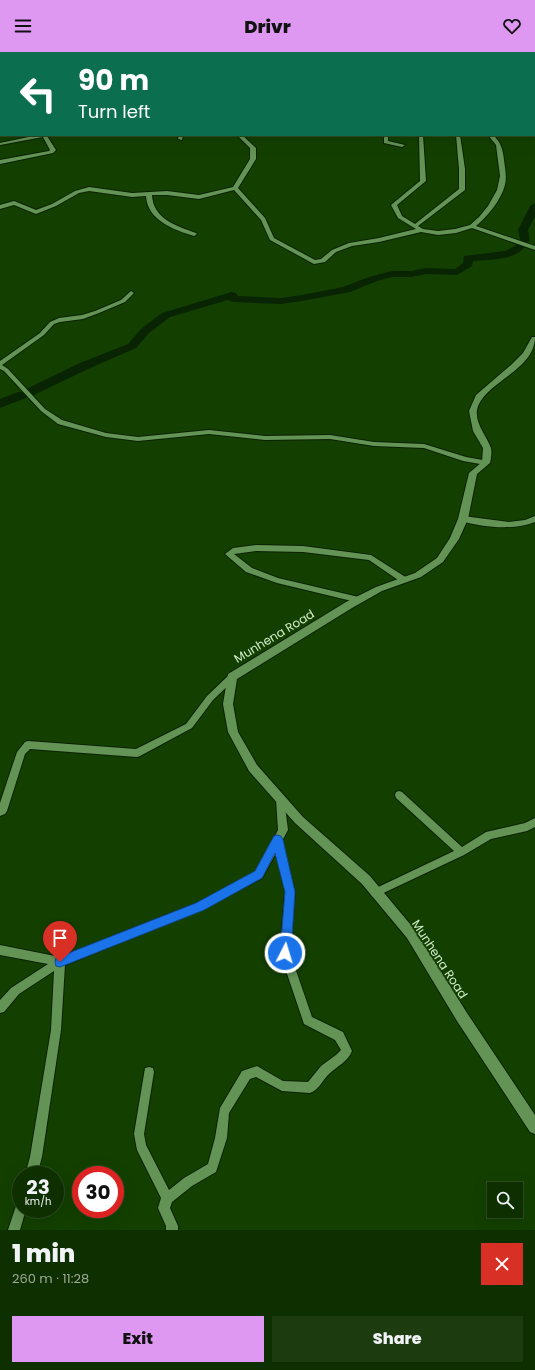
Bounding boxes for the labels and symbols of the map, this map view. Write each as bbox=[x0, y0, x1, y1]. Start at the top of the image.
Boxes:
street label: Munhena Road bbox=[231, 605, 317, 667]
street label: Munhena Road bbox=[408, 916, 472, 1002]
pin bbox=[43, 921, 77, 962]
position arrow bbox=[264, 932, 306, 974]
speed limit sign: 30 bbox=[72, 1166, 124, 1218]

